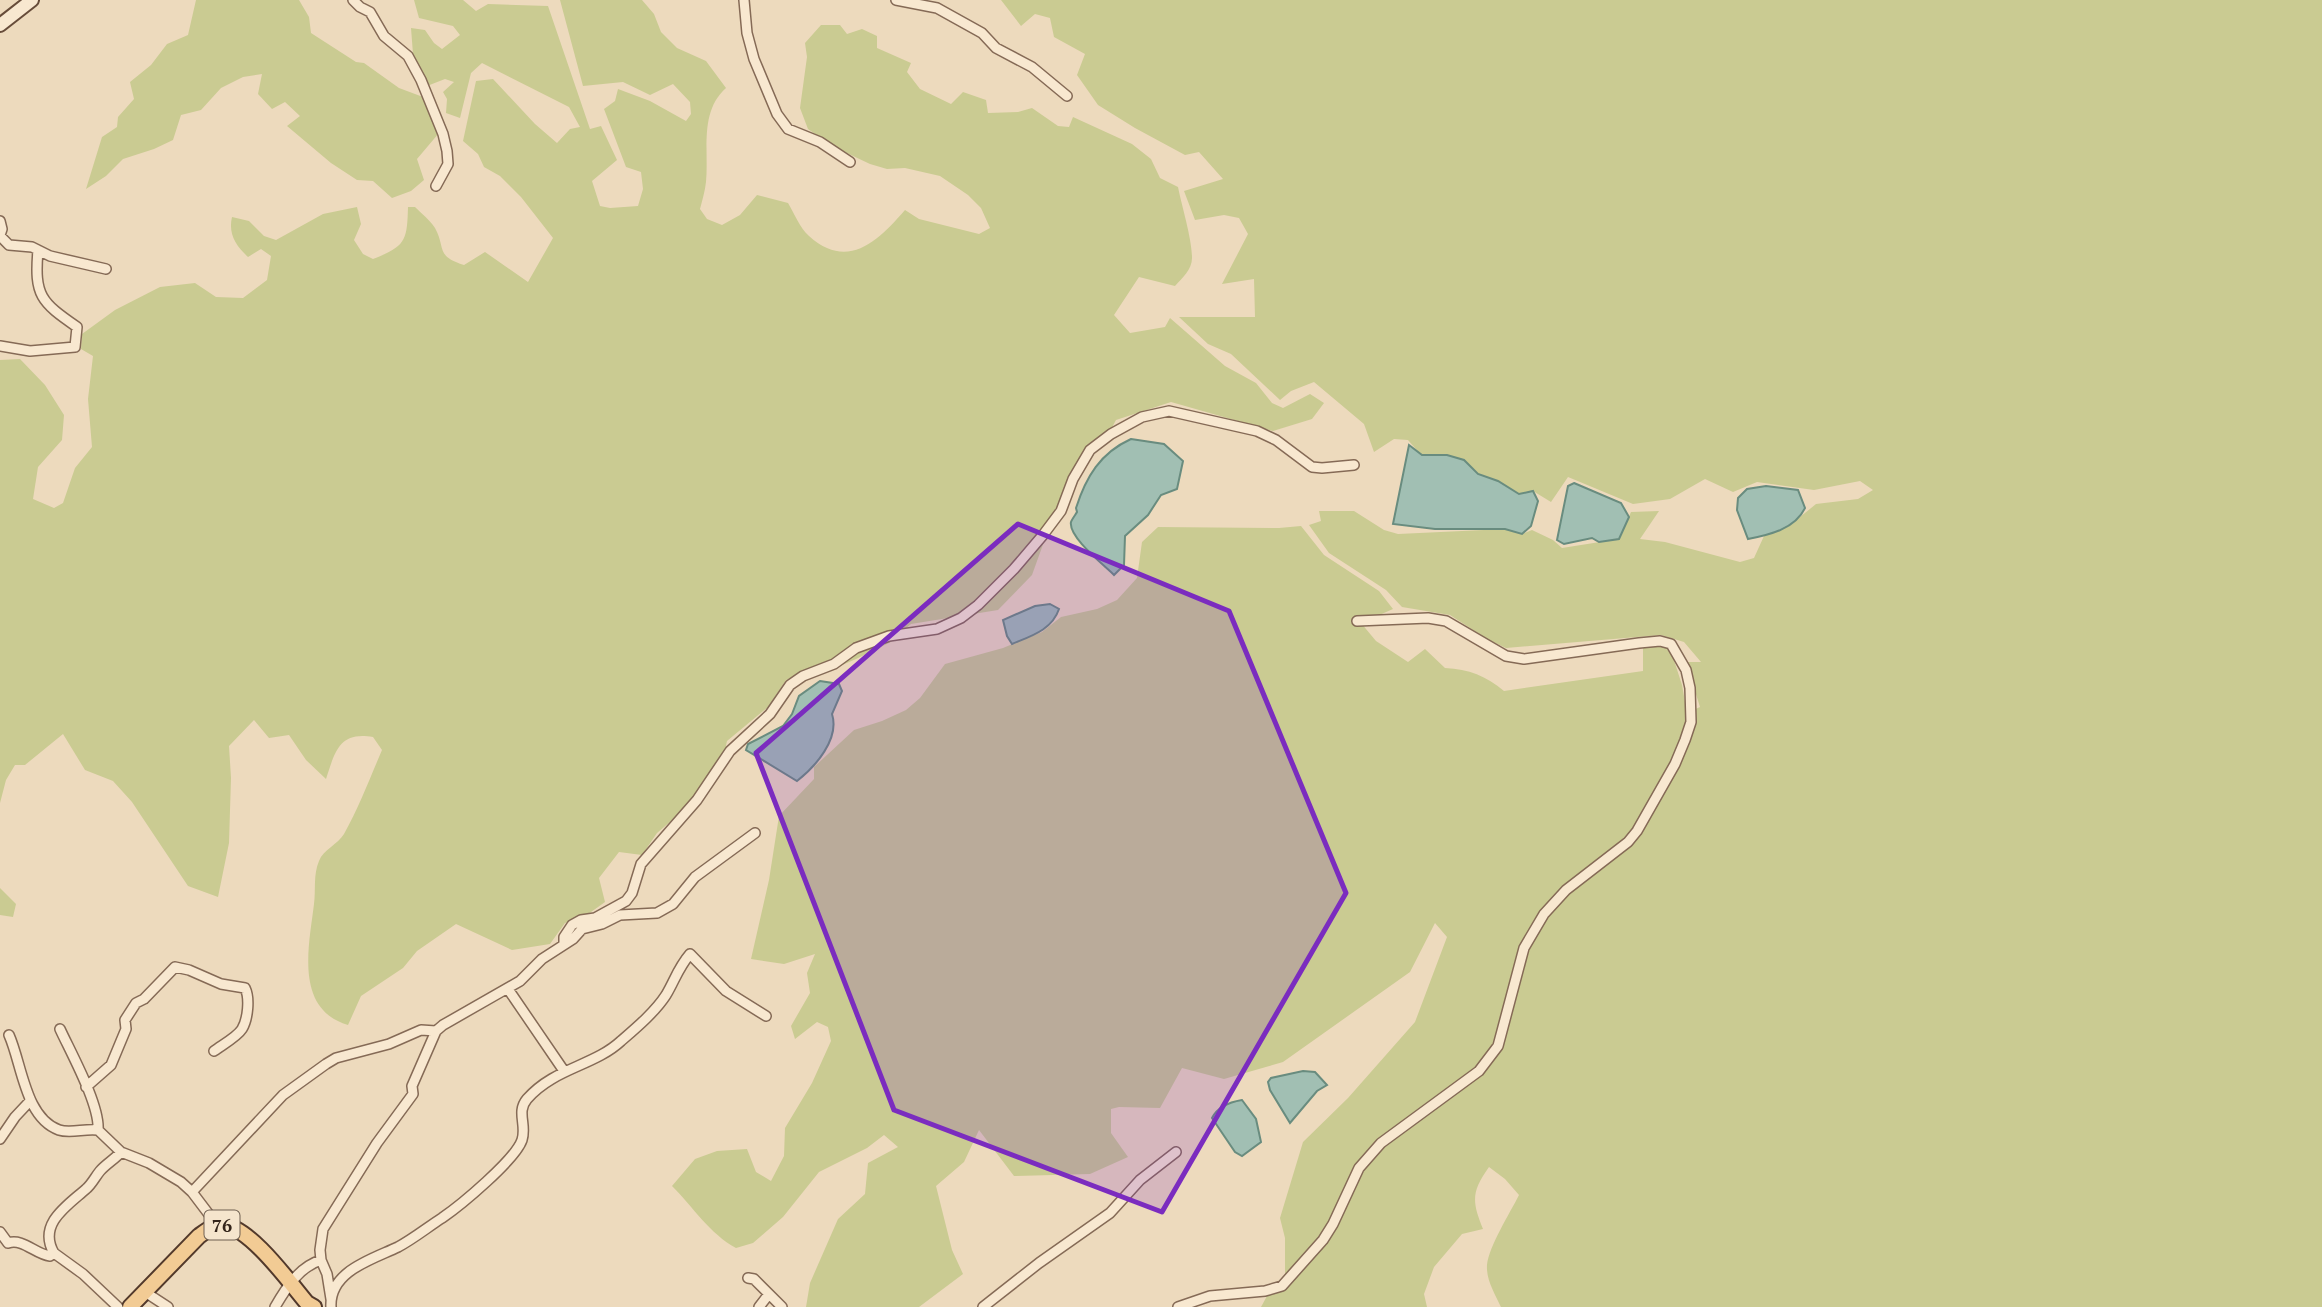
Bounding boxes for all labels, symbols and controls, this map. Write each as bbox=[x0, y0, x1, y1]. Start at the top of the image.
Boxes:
road number: 76 bbox=[204, 1210, 240, 1240]

